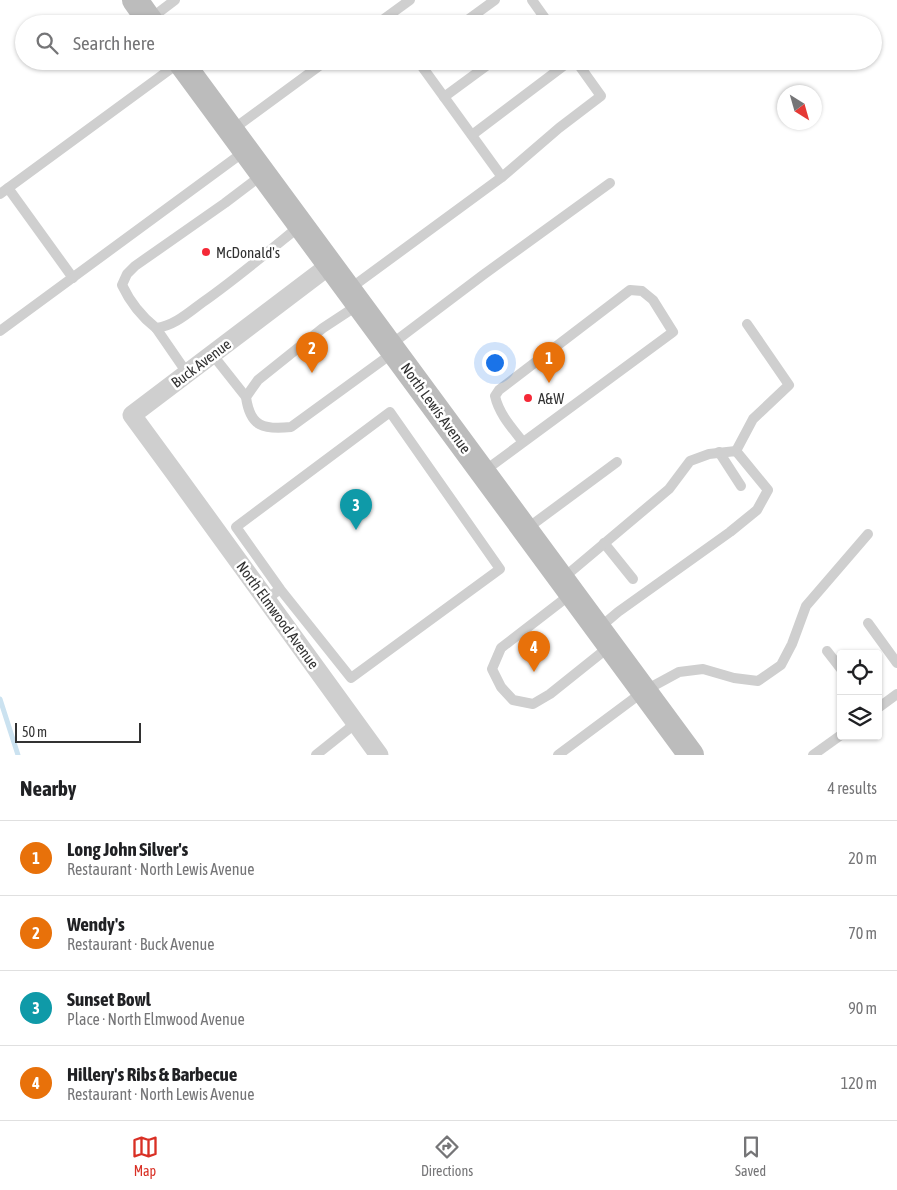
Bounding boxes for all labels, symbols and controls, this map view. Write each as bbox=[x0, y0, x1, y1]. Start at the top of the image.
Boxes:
search box bbox=[15, 15, 882, 70]
icon: search bbox=[33, 29, 61, 57]
text: Search here bbox=[73, 32, 155, 54]
north arrow bbox=[777, 85, 822, 130]
place label: McDonald's bbox=[216, 244, 280, 261]
marker: McDonald's bbox=[200, 246, 212, 258]
pin: 2 bbox=[296, 332, 328, 373]
street label: Buck Avenue bbox=[168, 335, 234, 391]
pin: 1 bbox=[533, 342, 565, 383]
your location bbox=[482, 350, 508, 376]
street label: North Lewis Avenue bbox=[398, 359, 475, 457]
place label: A&W bbox=[538, 390, 564, 407]
marker: A&W bbox=[522, 392, 534, 404]
pin: 3 bbox=[340, 489, 372, 530]
street label: North Elmwood Avenue bbox=[233, 558, 323, 672]
pin: 4 bbox=[518, 631, 550, 672]
map controls bbox=[837, 650, 882, 740]
button: locate bbox=[837, 650, 882, 695]
button: layers bbox=[837, 695, 882, 740]
scale bar bbox=[15, 720, 141, 743]
text: 50 m bbox=[22, 724, 47, 740]
text: Nearby bbox=[20, 776, 76, 800]
text: 4 results bbox=[827, 779, 877, 797]
text: Long John Silver's bbox=[67, 838, 188, 860]
text: 1 bbox=[32, 849, 40, 867]
text: 20 m bbox=[848, 849, 877, 867]
text: Restaurant · North Lewis Avenue bbox=[67, 860, 254, 878]
text: Wendy's bbox=[67, 913, 125, 935]
text: 2 bbox=[32, 924, 40, 942]
text: 70 m bbox=[848, 924, 877, 942]
text: Restaurant · Buck Avenue bbox=[67, 935, 214, 953]
text: Sunset Bowl bbox=[67, 988, 151, 1010]
text: 3 bbox=[32, 999, 40, 1017]
text: 90 m bbox=[848, 999, 877, 1017]
text: Place · North Elmwood Avenue bbox=[67, 1010, 245, 1028]
text: Hillery's Ribs & Barbecue bbox=[67, 1063, 237, 1085]
text: 4 bbox=[32, 1074, 40, 1092]
text: 120 m bbox=[841, 1074, 877, 1092]
text: Restaurant · North Lewis Avenue bbox=[67, 1085, 254, 1103]
tab: Map bbox=[131, 1133, 159, 1179]
tab: Directions bbox=[421, 1133, 473, 1179]
tab: Saved bbox=[735, 1133, 766, 1179]

